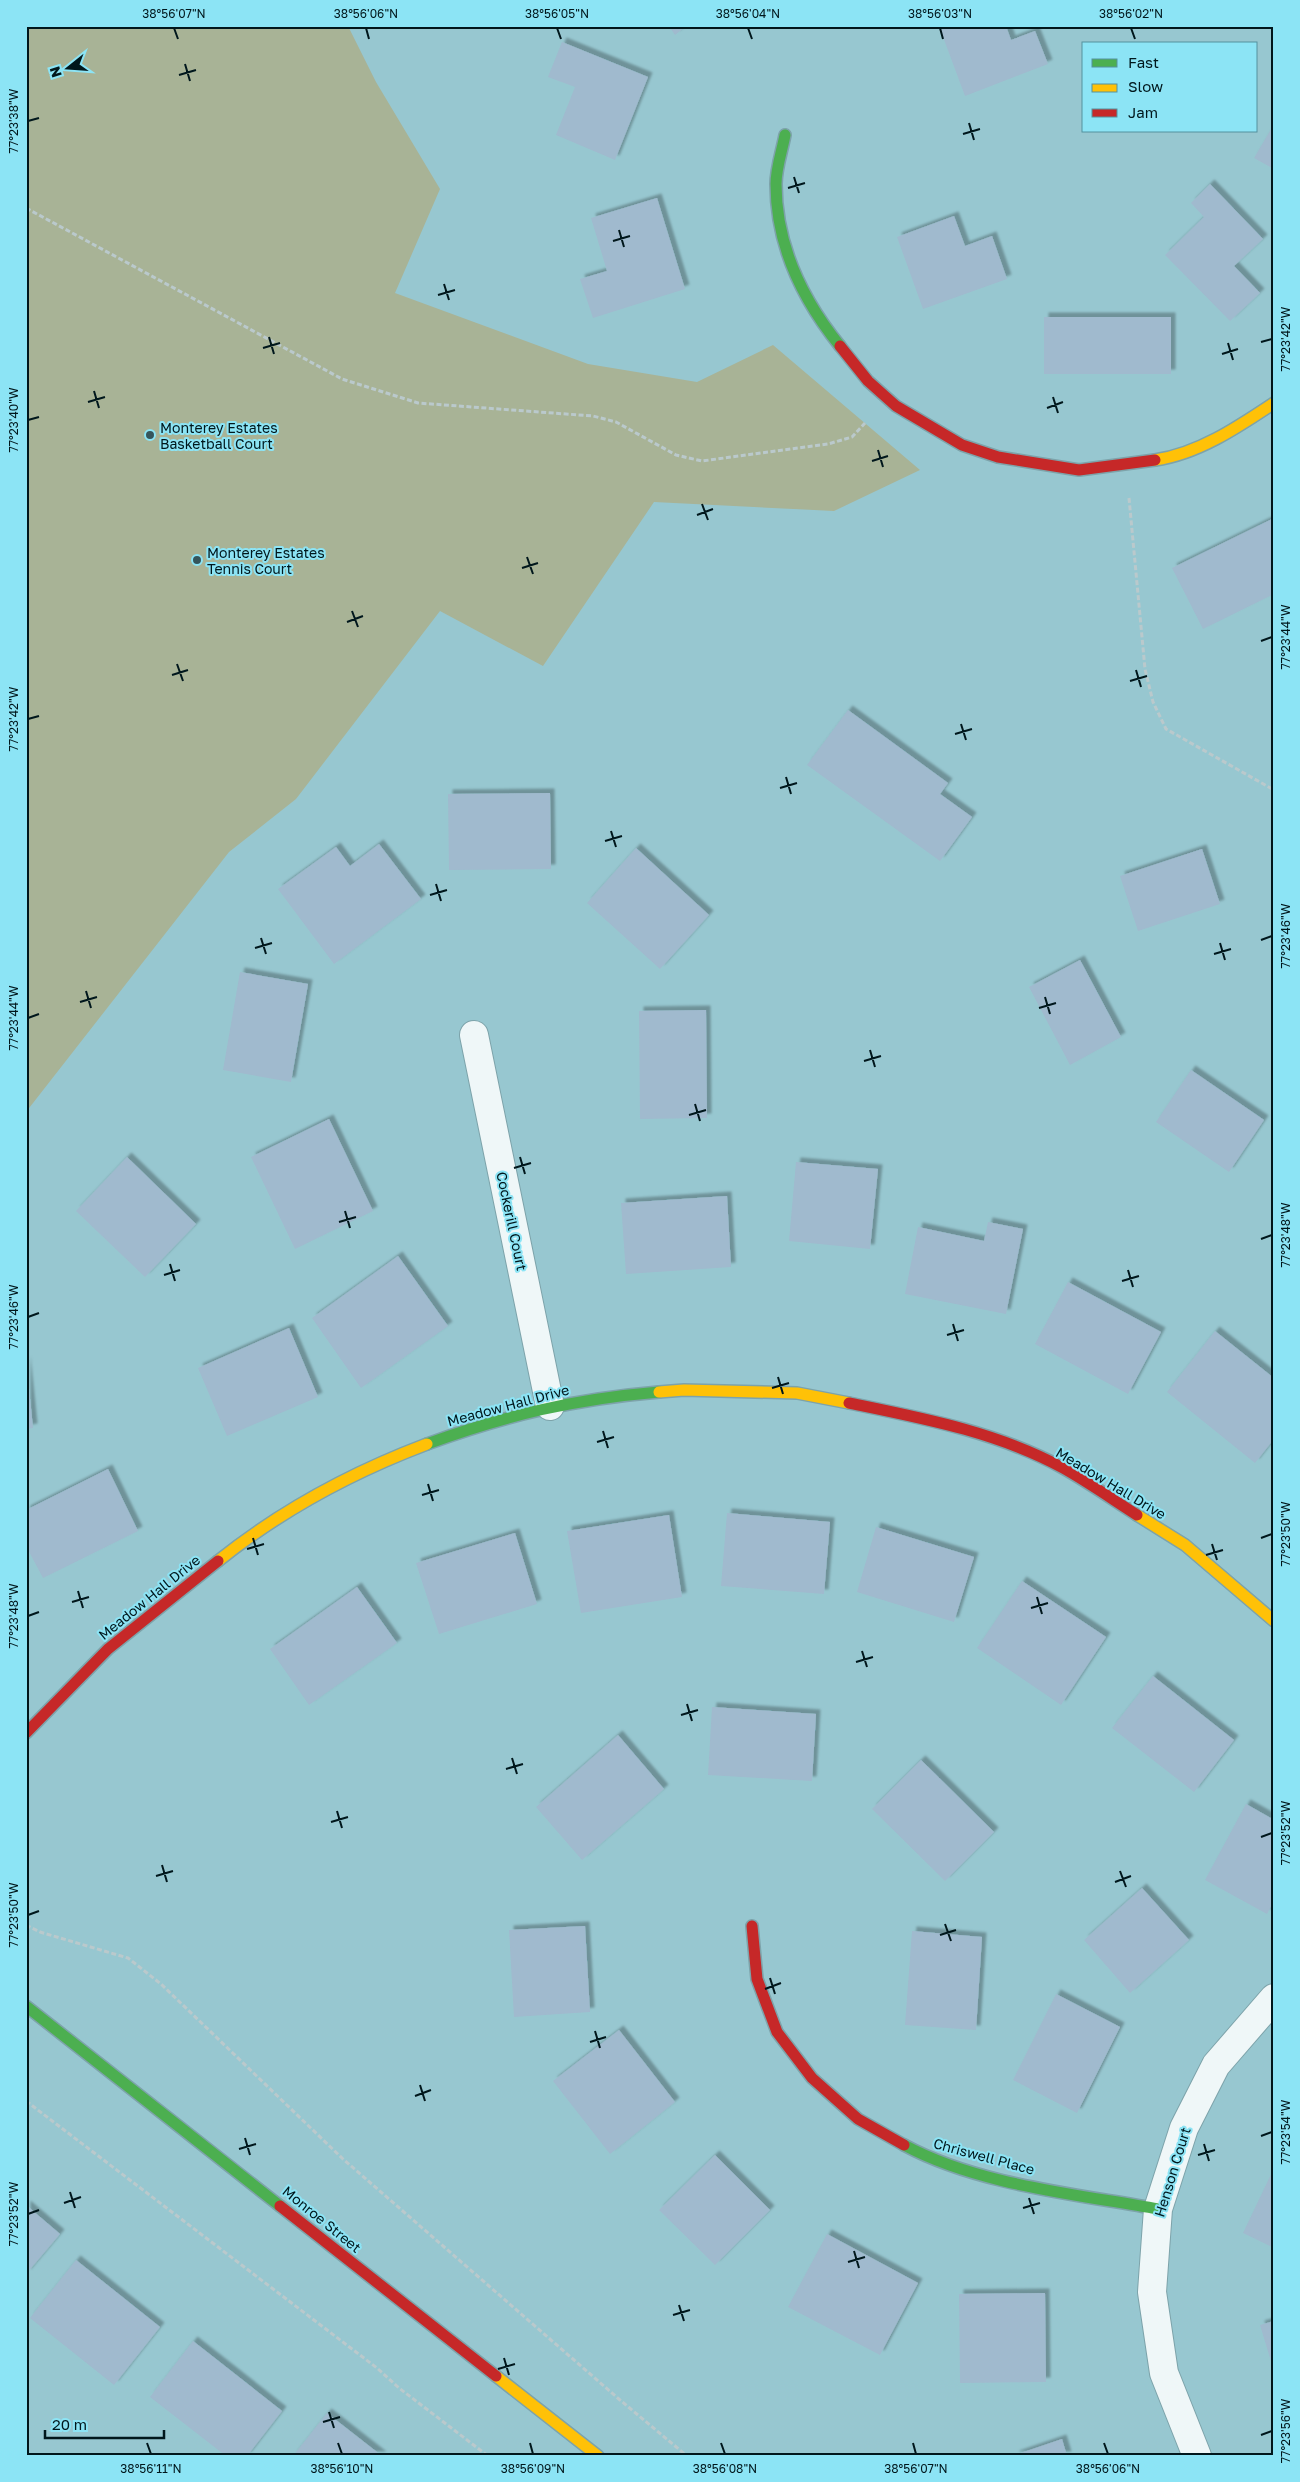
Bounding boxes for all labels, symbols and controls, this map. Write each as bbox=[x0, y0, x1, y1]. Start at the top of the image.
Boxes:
text: 38°56'07"N bbox=[142, 6, 206, 21]
text: 38°56'06"N bbox=[334, 6, 398, 21]
text: 38°56'05"N bbox=[525, 6, 589, 21]
text: 38°56'04"N bbox=[716, 6, 780, 21]
text: 38°56'03"N bbox=[908, 6, 972, 21]
text: 38°56'02"N bbox=[1099, 6, 1163, 21]
north arrow bbox=[42, 42, 92, 92]
legend bbox=[1082, 42, 1258, 132]
text: Fast bbox=[1128, 53, 1159, 71]
text: N bbox=[45, 64, 65, 80]
text: Slow bbox=[1128, 77, 1163, 95]
text: 77°23'38"W bbox=[6, 88, 21, 153]
text: Jam bbox=[1128, 103, 1158, 121]
text: 77°23'42"W bbox=[1278, 306, 1293, 371]
text: 77°23'40"W bbox=[6, 387, 21, 453]
place label: Monterey Estates Basketball Court bbox=[160, 419, 278, 452]
marker: Monterey Estates Basketball Court bbox=[144, 429, 156, 441]
place label: Monterey Estates Tennis Court bbox=[207, 544, 325, 577]
marker: Monterey Estates Tennis Court bbox=[191, 554, 203, 566]
text: 77°23'44"W bbox=[1278, 604, 1293, 670]
text: 77°23'42"W bbox=[6, 686, 21, 751]
text: 77°23'46"W bbox=[1278, 903, 1293, 969]
text: 77°23'44"W bbox=[6, 985, 21, 1051]
street label: Cockerill Court bbox=[493, 1170, 531, 1272]
text: 77°23'48"W bbox=[1278, 1202, 1293, 1268]
text: 77°23'46"W bbox=[6, 1284, 21, 1350]
street label: Meadow Hall Drive bbox=[445, 1381, 571, 1429]
street label: Meadow Hall Drive bbox=[1053, 1443, 1169, 1523]
text: 77°23'50"W bbox=[1278, 1501, 1293, 1566]
street label: Meadow Hall Drive bbox=[95, 1551, 203, 1643]
text: 77°23'48"W bbox=[6, 1583, 21, 1649]
text: 77°23'52"W bbox=[1278, 1800, 1293, 1865]
text: 77°23'50"W bbox=[6, 1882, 21, 1947]
text: 77°23'54"W bbox=[1278, 2099, 1293, 2164]
street label: Henson Court bbox=[1150, 2125, 1194, 2219]
street label: Chriswell Place bbox=[932, 2134, 1036, 2178]
text: 77°23'52"W bbox=[6, 2181, 21, 2246]
street label: Monroe Street bbox=[279, 2182, 365, 2256]
text: 77°23'56"W bbox=[1278, 2398, 1293, 2463]
scale bar bbox=[45, 2407, 164, 2439]
text: 20 m bbox=[52, 2415, 87, 2433]
text: 38°56'11"N bbox=[120, 2461, 182, 2476]
text: 38°56'10"N bbox=[311, 2461, 373, 2476]
text: 38°56'09"N bbox=[501, 2461, 565, 2476]
text: 38°56'08"N bbox=[693, 2461, 757, 2476]
text: 38°56'07"N bbox=[884, 2461, 948, 2476]
text: 38°56'06"N bbox=[1076, 2461, 1140, 2476]

